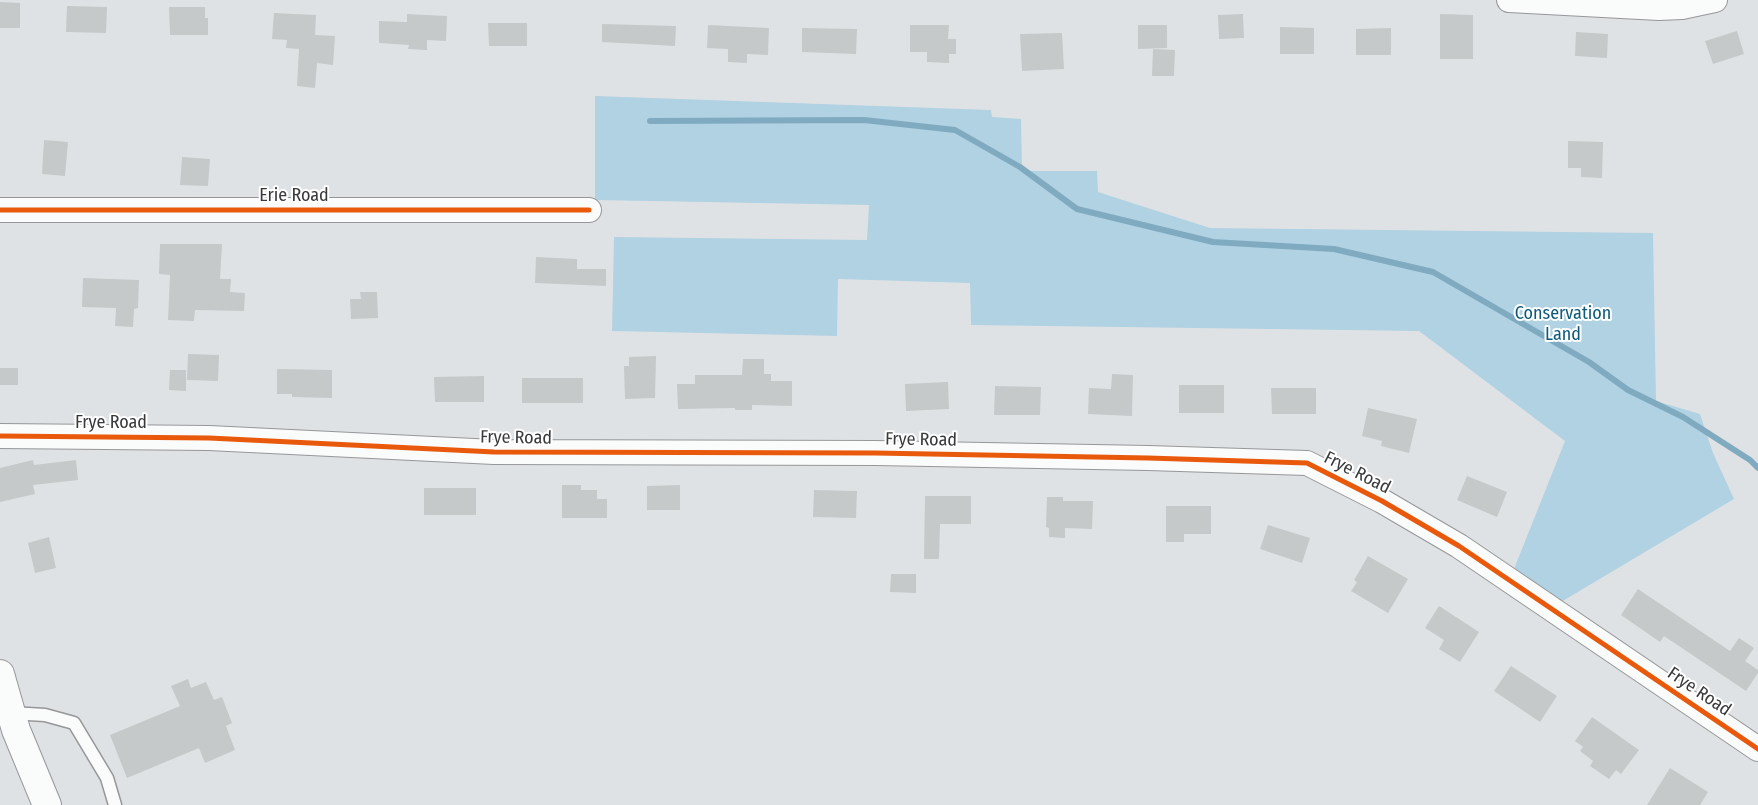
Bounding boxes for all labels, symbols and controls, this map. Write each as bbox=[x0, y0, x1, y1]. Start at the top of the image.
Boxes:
street label: Erie Road bbox=[259, 185, 329, 207]
park label: Conservation Land bbox=[1515, 303, 1611, 346]
street label: Frye Road bbox=[75, 412, 147, 434]
street label: Frye Road bbox=[480, 427, 552, 449]
street label: Frye Road bbox=[885, 429, 957, 451]
street label: Frye Road bbox=[1320, 447, 1394, 499]
street label: Frye Road bbox=[1663, 663, 1735, 721]

